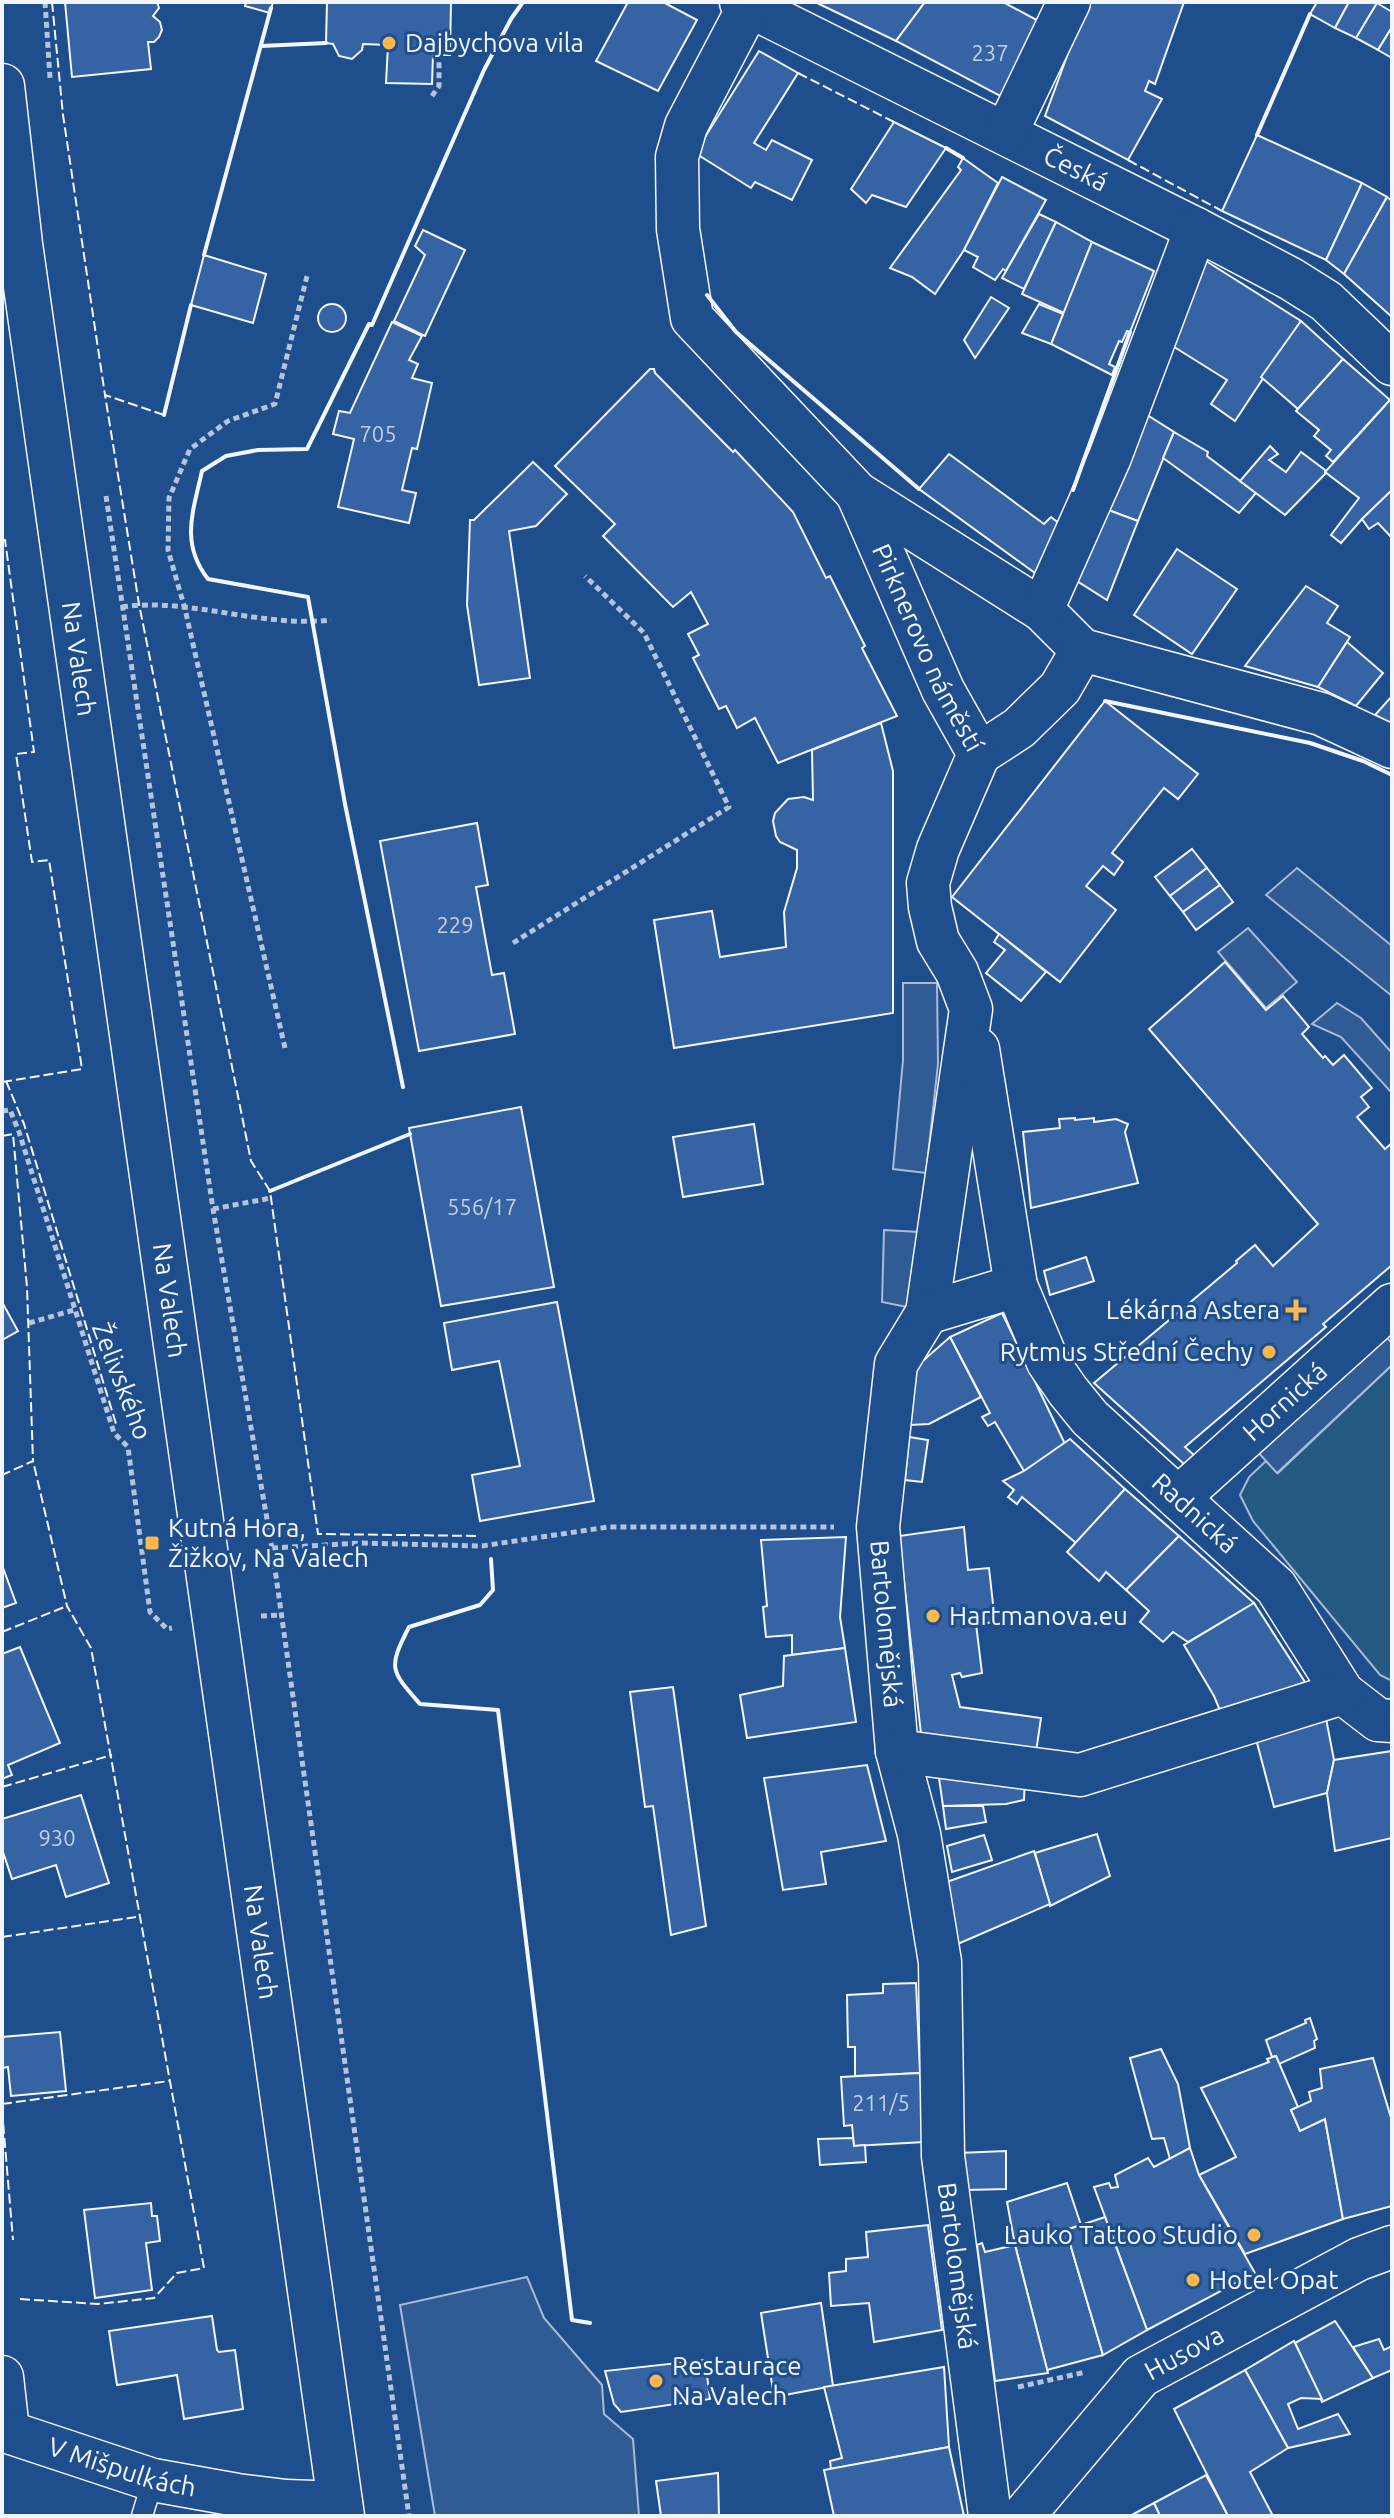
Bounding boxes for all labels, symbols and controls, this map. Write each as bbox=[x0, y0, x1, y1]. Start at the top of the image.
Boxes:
place label: Dajbychova vila bbox=[405, 28, 584, 57]
marker: Dajbychova vila bbox=[380, 34, 398, 52]
house number: 237 bbox=[971, 40, 1009, 65]
street label: Česká bbox=[1039, 140, 1113, 197]
house number: 705 bbox=[359, 421, 397, 446]
street label: Pirknerovo náměstí bbox=[867, 539, 990, 757]
street label: Na Valech bbox=[57, 600, 102, 718]
house number: 229 bbox=[436, 912, 474, 937]
house number: 556/17 bbox=[447, 1194, 517, 1219]
street label: Na Valech bbox=[148, 1241, 193, 1360]
place label: Lékárna Astera bbox=[1106, 1295, 1280, 1324]
marker: Lékárna Astera bbox=[1287, 1301, 1305, 1319]
street label: Želivského bbox=[87, 1318, 159, 1444]
place label: Rytmus Střední Čechy bbox=[1000, 1337, 1253, 1366]
marker: Rytmus Střední Čechy bbox=[1260, 1343, 1278, 1361]
street label: Hornická bbox=[1237, 1356, 1333, 1446]
street label: Radnická bbox=[1147, 1467, 1243, 1559]
place label: Kutná Hora, Žižkov, Na Valech bbox=[168, 1513, 369, 1572]
marker: Kutná Hora, Žižkov, Na Valech bbox=[143, 1534, 161, 1552]
street label: Bartolomějská bbox=[865, 1539, 908, 1709]
place label: Hartmanova.eu bbox=[949, 1601, 1128, 1630]
marker: Hartmanova.eu bbox=[924, 1607, 942, 1625]
house number: 930 bbox=[38, 1825, 76, 1850]
street label: Na Valech bbox=[239, 1883, 284, 2001]
house number: 211/5 bbox=[852, 2090, 910, 2115]
street label: Bartolomějská bbox=[933, 2181, 983, 2351]
place label: Lauko Tattoo Studio bbox=[1004, 2220, 1238, 2249]
marker: Lauko Tattoo Studio bbox=[1245, 2226, 1263, 2244]
place label: Hotel Opat bbox=[1209, 2265, 1339, 2294]
marker: Hotel Opat bbox=[1184, 2271, 1202, 2289]
street label: Husova bbox=[1139, 2319, 1228, 2385]
place label: Restaurace Na Valech bbox=[672, 2351, 802, 2410]
marker: Restaurace Na Valech bbox=[647, 2372, 665, 2390]
street label: V Mišpulkách bbox=[45, 2431, 198, 2501]

